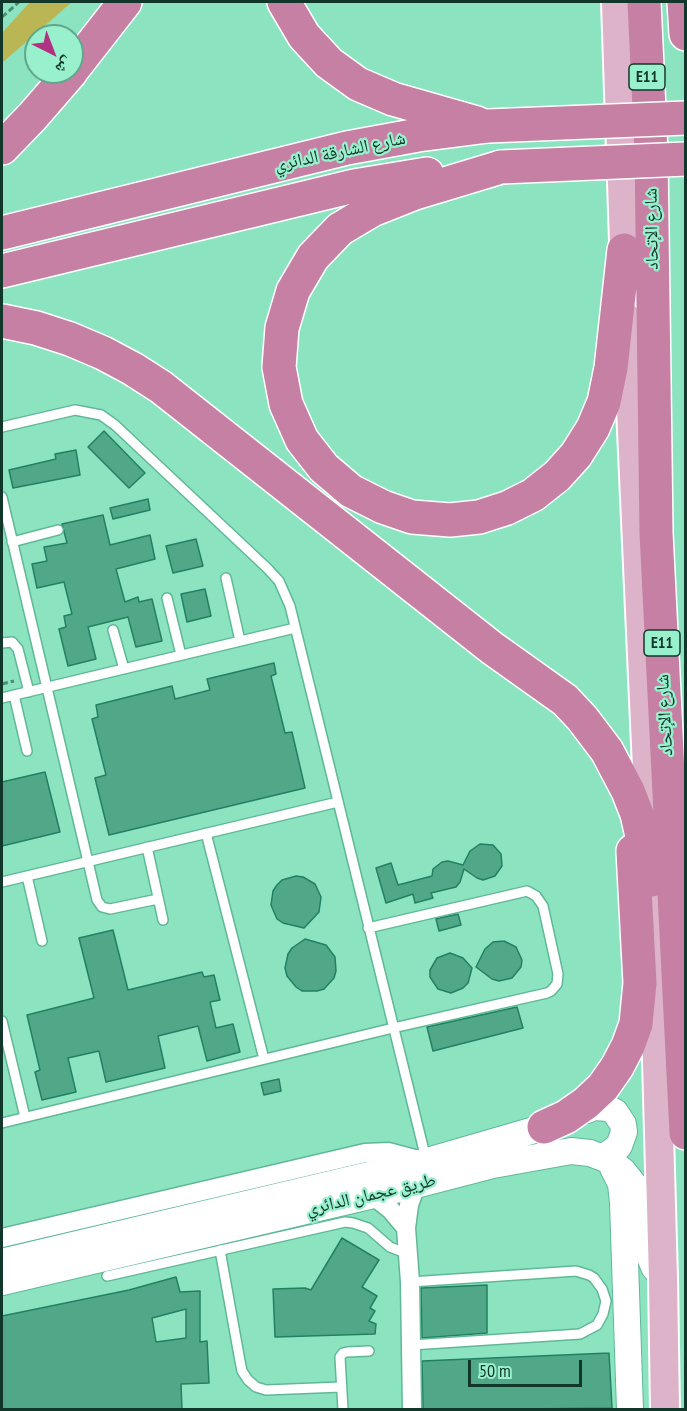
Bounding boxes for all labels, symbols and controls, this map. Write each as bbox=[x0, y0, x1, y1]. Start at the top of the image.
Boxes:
north arrow bbox=[24, 24, 84, 84]
text: ش bbox=[52, 53, 78, 79]
road number: E11 bbox=[629, 64, 665, 90]
street label: شارع الشارقة الدائري bbox=[273, 128, 407, 176]
street label: شارع الإتحاد bbox=[640, 188, 664, 270]
road number: E11 bbox=[644, 630, 680, 656]
street label: شارع الإتحاد bbox=[652, 674, 678, 756]
street label: طريق عجمان الدائري bbox=[304, 1170, 438, 1220]
scale bar bbox=[471, 1348, 585, 1386]
text: 50 m bbox=[479, 1359, 511, 1382]

